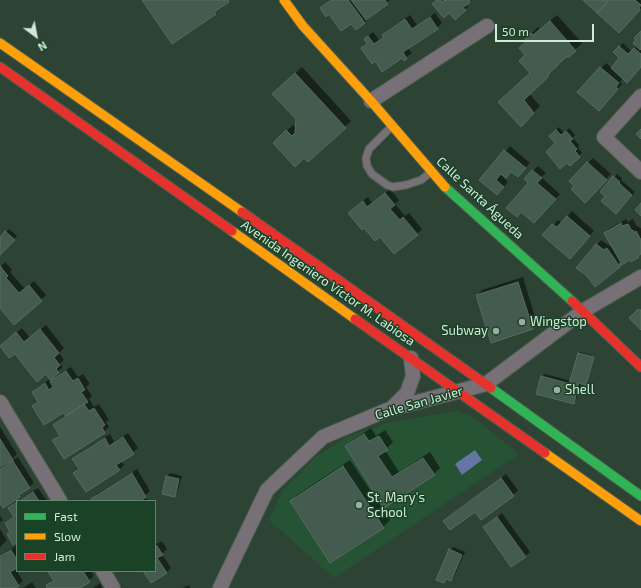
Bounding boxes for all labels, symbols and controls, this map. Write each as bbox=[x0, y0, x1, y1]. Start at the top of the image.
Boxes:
north arrow bbox=[16, 16, 56, 56]
scale bar bbox=[497, 16, 596, 42]
text: 50 m bbox=[502, 24, 529, 38]
text: N bbox=[36, 39, 49, 54]
street label: Calle Santa Águeda bbox=[433, 154, 527, 242]
street label: Avenida Ingeniero Víctor M. Labiosa bbox=[238, 217, 418, 349]
place label: Wingstop bbox=[530, 314, 587, 330]
marker: Wingstop bbox=[517, 317, 527, 327]
place label: Subway bbox=[441, 323, 488, 339]
marker: Subway bbox=[491, 326, 501, 336]
place label: Shell bbox=[565, 382, 595, 398]
street label: Calle San Javier bbox=[373, 383, 465, 423]
marker: Shell bbox=[552, 385, 562, 395]
place label: St. Mary's School bbox=[367, 490, 425, 521]
legend bbox=[16, 500, 156, 572]
marker: St. Mary's School bbox=[354, 500, 364, 510]
text: Fast bbox=[54, 509, 77, 523]
text: Slow bbox=[54, 529, 81, 543]
text: Jam bbox=[54, 549, 75, 563]

